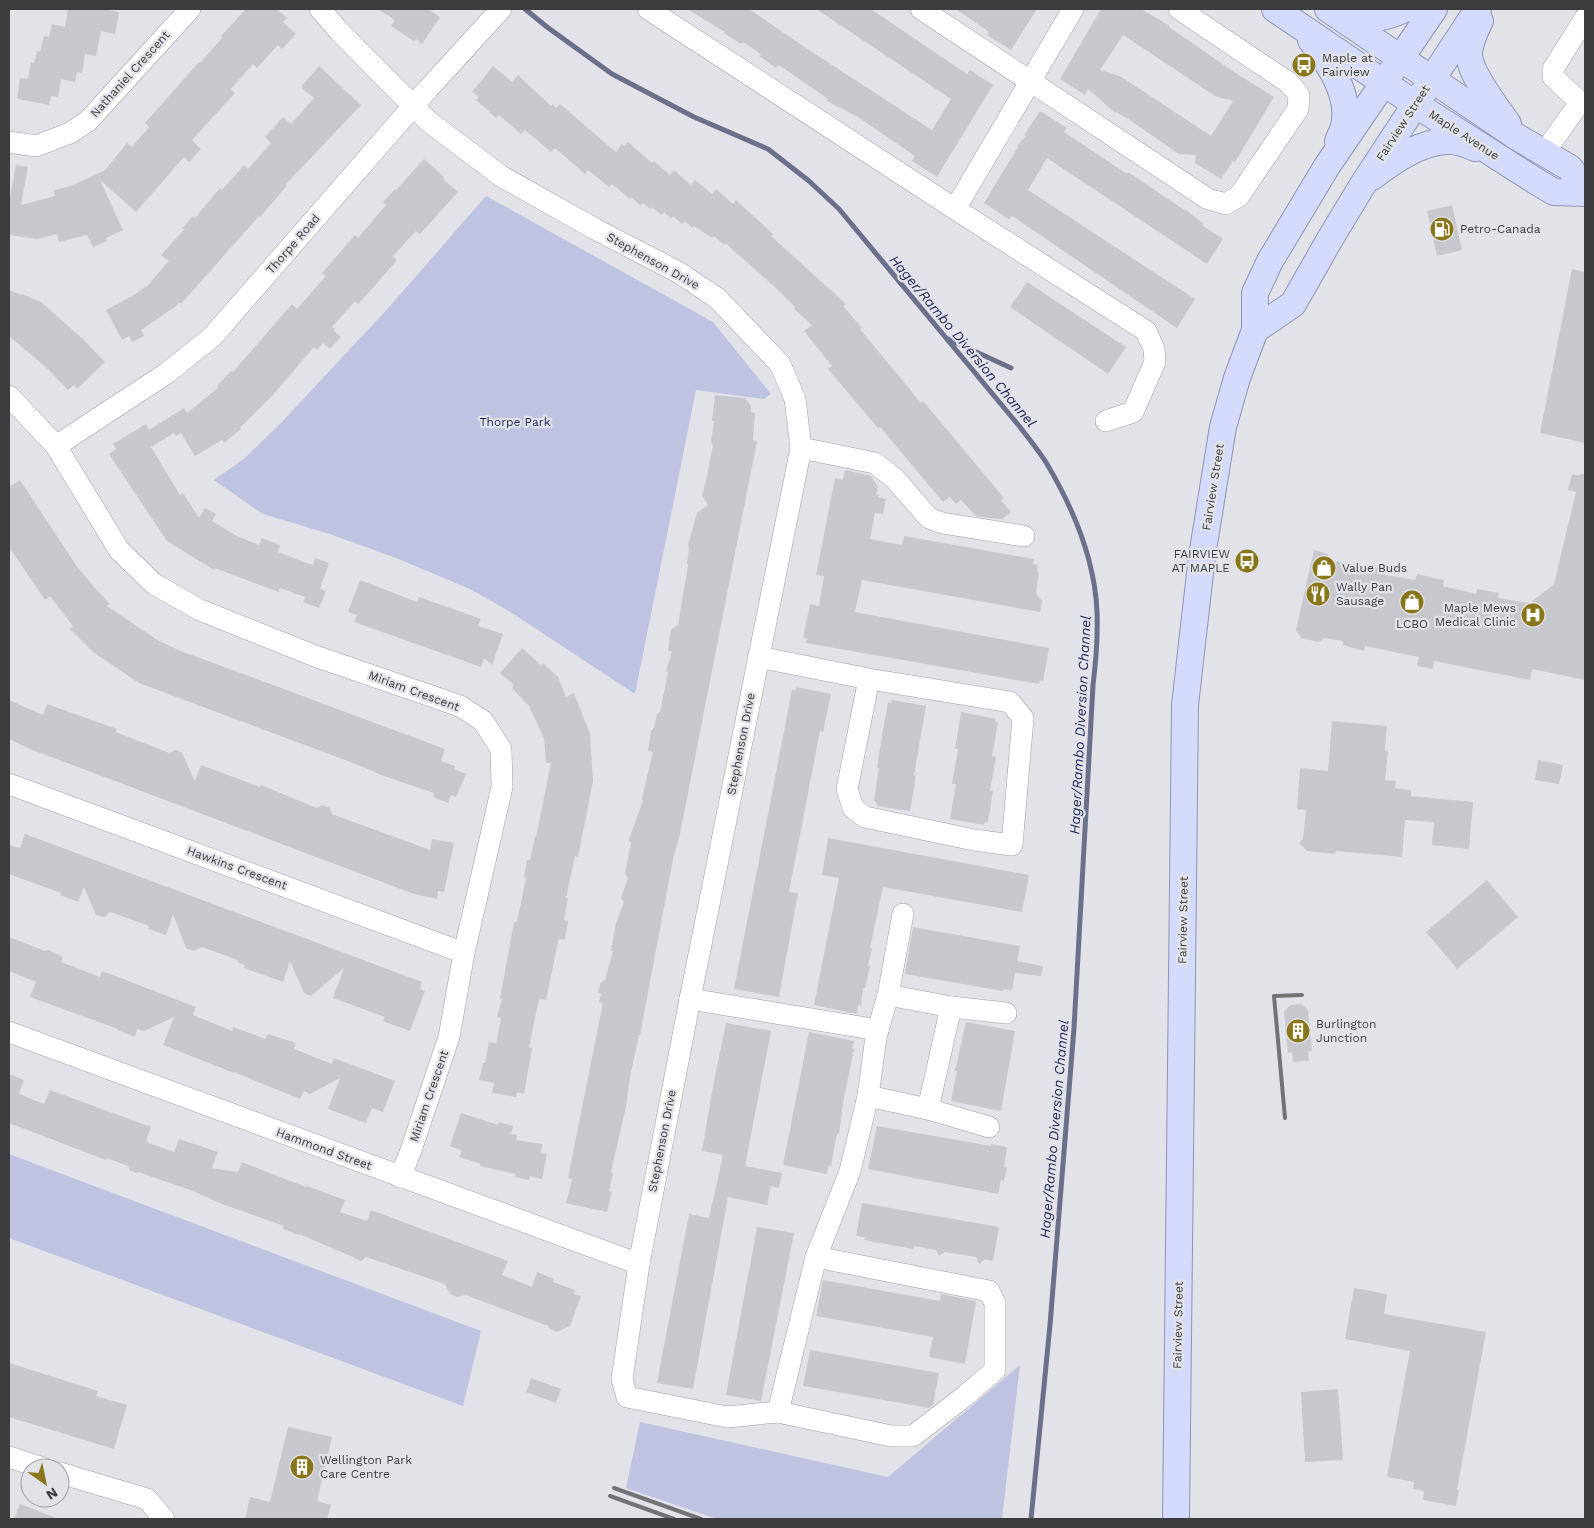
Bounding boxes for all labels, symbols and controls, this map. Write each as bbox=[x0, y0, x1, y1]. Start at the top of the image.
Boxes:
street label: Nathaniel Crescent bbox=[87, 28, 173, 120]
place label: Maple at Fairview bbox=[1322, 51, 1373, 79]
bus stop icon: Maple at Fairview bbox=[1291, 52, 1317, 78]
street label: Fairview Street bbox=[1373, 82, 1433, 164]
street label: Maple Avenue bbox=[1426, 107, 1502, 163]
street label: Thorpe Road bbox=[263, 211, 323, 277]
fuel station icon: Petro-Canada bbox=[1429, 216, 1455, 242]
place label: Petro-Canada bbox=[1460, 222, 1541, 236]
street label: Stephenson Drive bbox=[604, 230, 702, 292]
water label: Hager/Rambo Diversion Channel bbox=[886, 252, 1040, 430]
park label: Thorpe Park bbox=[480, 415, 551, 429]
street label: Fairview Street bbox=[1199, 443, 1227, 531]
place label: FAIRVIEW AT MAPLE bbox=[1172, 547, 1230, 575]
bus stop icon: FAIRVIEW AT MAPLE bbox=[1234, 548, 1260, 574]
shop icon: Value Buds bbox=[1311, 555, 1337, 581]
place label: Value Buds bbox=[1342, 561, 1407, 575]
place label: Wally Pan Sausage bbox=[1336, 580, 1392, 608]
restaurant icon: Wally Pan Sausage bbox=[1305, 581, 1331, 607]
shop icon: LCBO bbox=[1399, 589, 1425, 615]
place label: Maple Mews Medical Clinic bbox=[1435, 601, 1516, 629]
hospital icon: Maple Mews Medical Clinic bbox=[1520, 602, 1546, 628]
water label: Hager/Rambo Diversion Channel bbox=[1066, 615, 1094, 835]
place label: LCBO bbox=[1396, 617, 1428, 631]
street label: Miriam Crescent bbox=[366, 668, 462, 714]
street label: Stephenson Drive bbox=[724, 692, 758, 796]
street label: Hawkins Crescent bbox=[185, 843, 289, 893]
street label: Fairview Street bbox=[1175, 876, 1191, 964]
place label: Burlington Junction bbox=[1316, 1017, 1376, 1045]
building icon: Burlington Junction bbox=[1285, 1018, 1311, 1044]
water label: Hager/Rambo Diversion Channel bbox=[1036, 1019, 1072, 1239]
street label: Miriam Crescent bbox=[407, 1048, 451, 1144]
street label: Stephenson Drive bbox=[645, 1089, 679, 1193]
street label: Hammond Street bbox=[274, 1125, 374, 1173]
street label: Fairview Street bbox=[1170, 1281, 1186, 1369]
place label: Wellington Park Care Centre bbox=[320, 1453, 412, 1481]
building icon: Wellington Park Care Centre bbox=[289, 1454, 315, 1480]
north arrow bbox=[20, 1458, 70, 1508]
text: N bbox=[43, 1484, 61, 1503]

